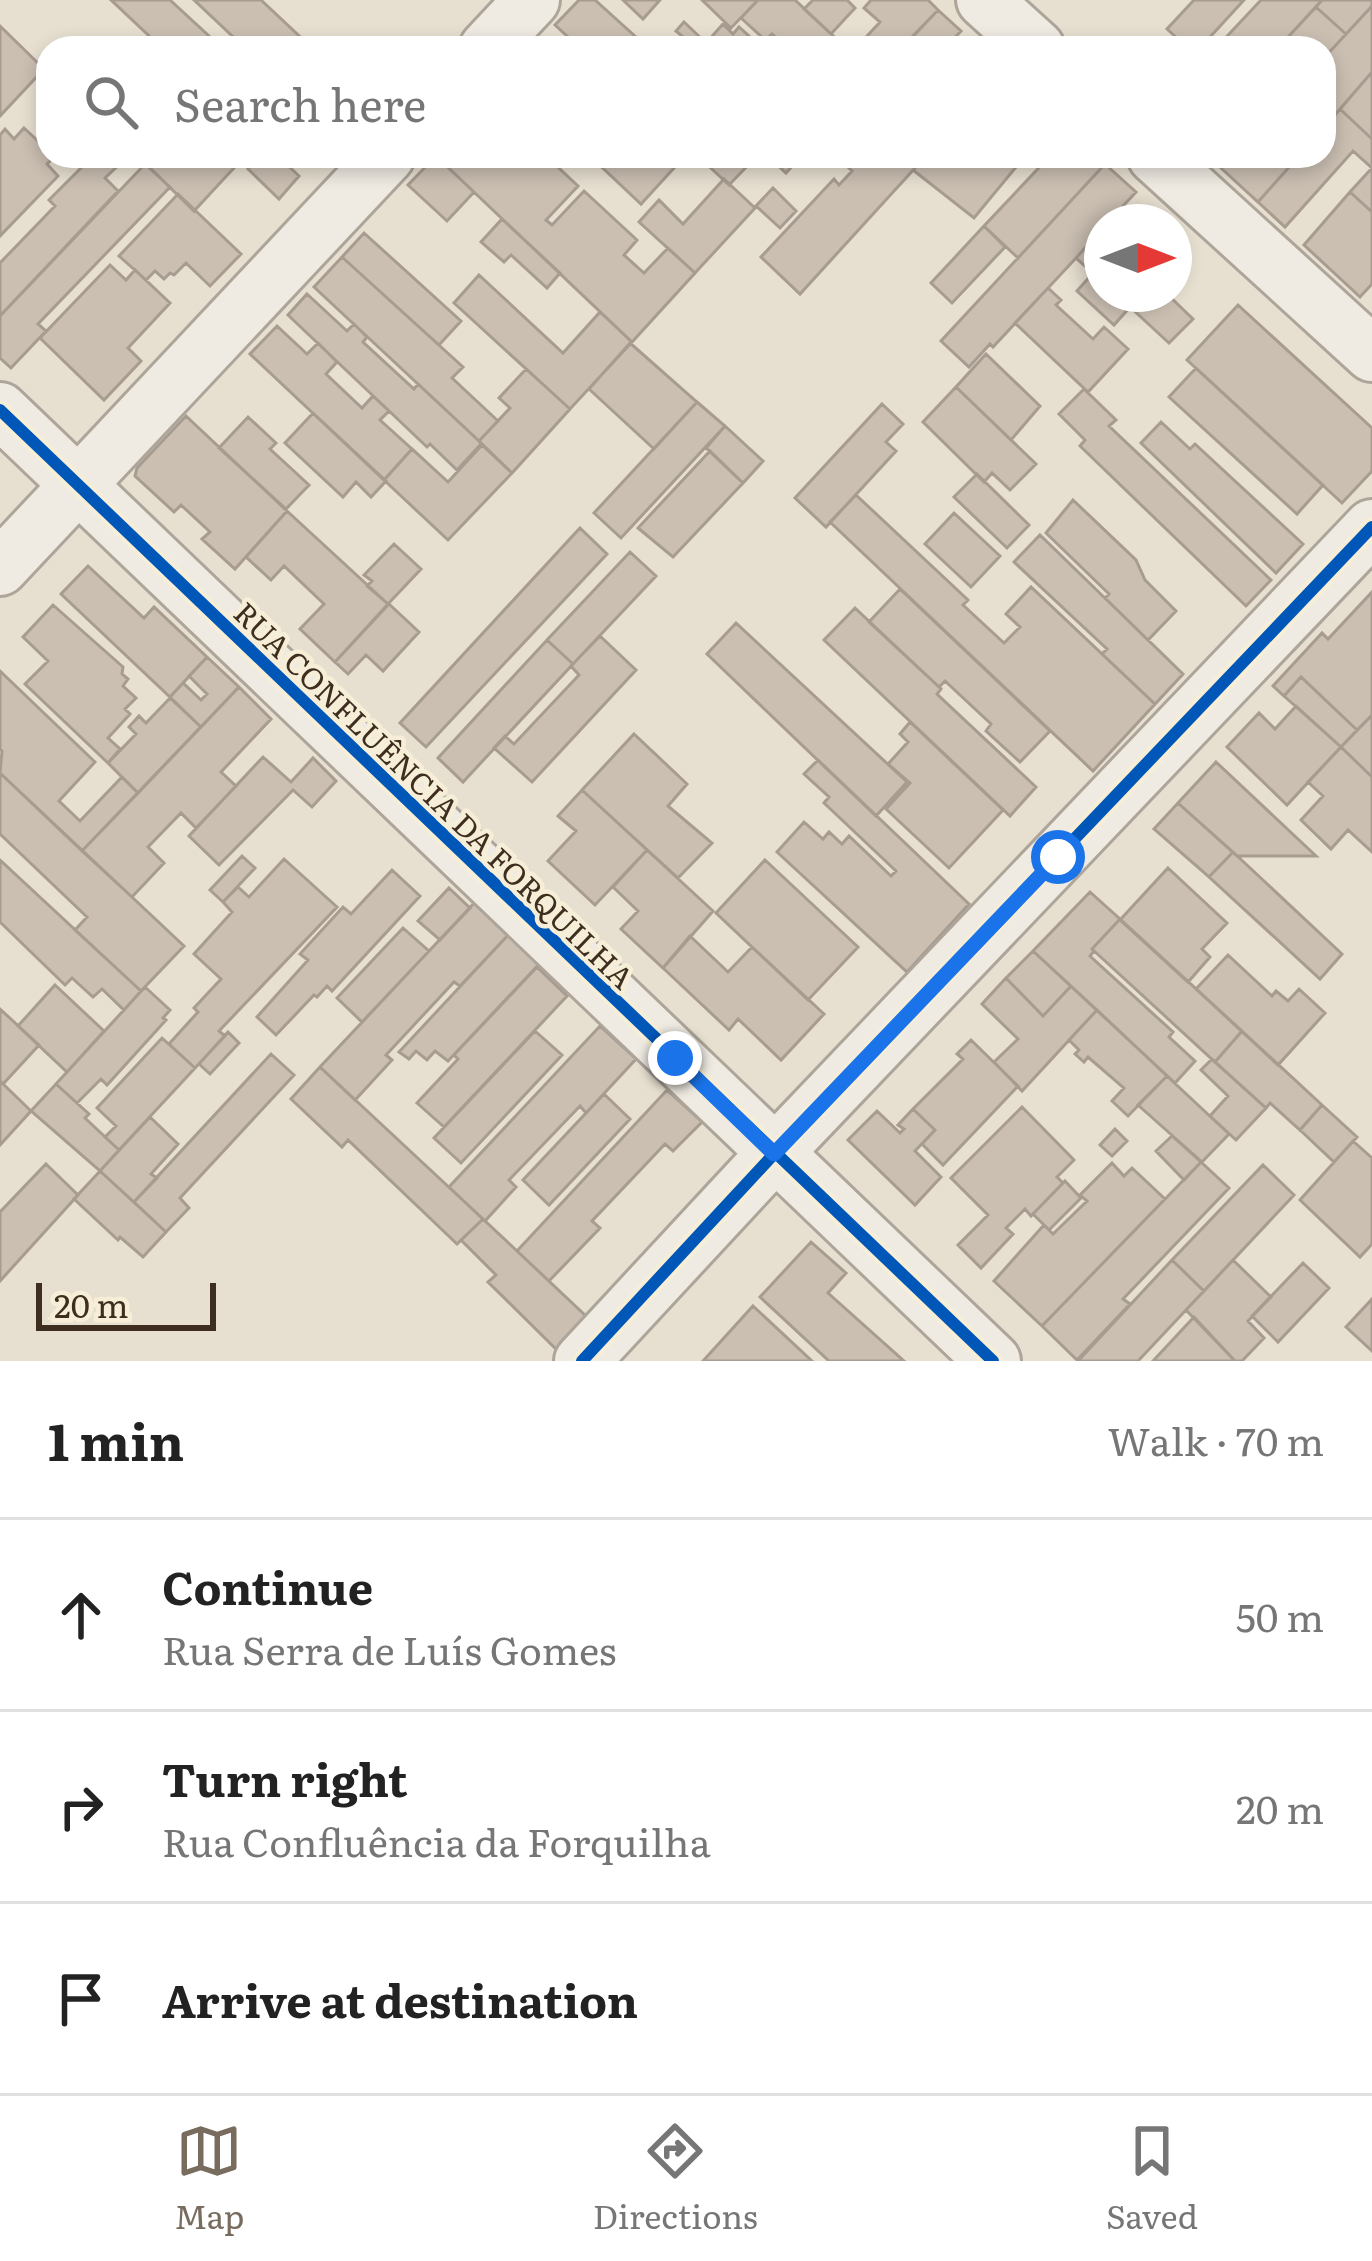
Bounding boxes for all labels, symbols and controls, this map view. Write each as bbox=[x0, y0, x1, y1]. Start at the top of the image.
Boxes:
search box bbox=[36, 36, 1336, 168]
icon: search bbox=[78, 69, 144, 135]
text: Search here bbox=[174, 69, 426, 136]
north arrow bbox=[1084, 204, 1192, 312]
street label: RUA CONFLUÊNCIA DA FORQUILHA bbox=[225, 590, 645, 998]
route start bbox=[1031, 830, 1085, 884]
route end bbox=[648, 1031, 702, 1085]
scale bar bbox=[36, 1277, 216, 1330]
text: 20 m bbox=[54, 1279, 128, 1328]
text: 1 min bbox=[48, 1401, 184, 1477]
text: Walk · 70 m bbox=[1108, 1410, 1324, 1468]
text: Continue bbox=[162, 1552, 373, 1619]
icon: ahead bbox=[48, 1582, 114, 1648]
text: 50 m bbox=[1236, 1586, 1324, 1644]
text: Rua Serra de Luís Gomes bbox=[162, 1619, 616, 1677]
text: Turn right bbox=[162, 1744, 408, 1811]
icon: right bbox=[48, 1774, 114, 1840]
text: 20 m bbox=[1236, 1778, 1324, 1836]
text: Rua Confluência da Forquilha bbox=[162, 1811, 711, 1869]
text: Arrive at destination bbox=[162, 1965, 638, 2032]
icon: arrive bbox=[48, 1966, 114, 2032]
tab: Map bbox=[174, 2118, 244, 2239]
tab: Directions bbox=[593, 2118, 758, 2239]
tab: Saved bbox=[1106, 2118, 1198, 2239]

